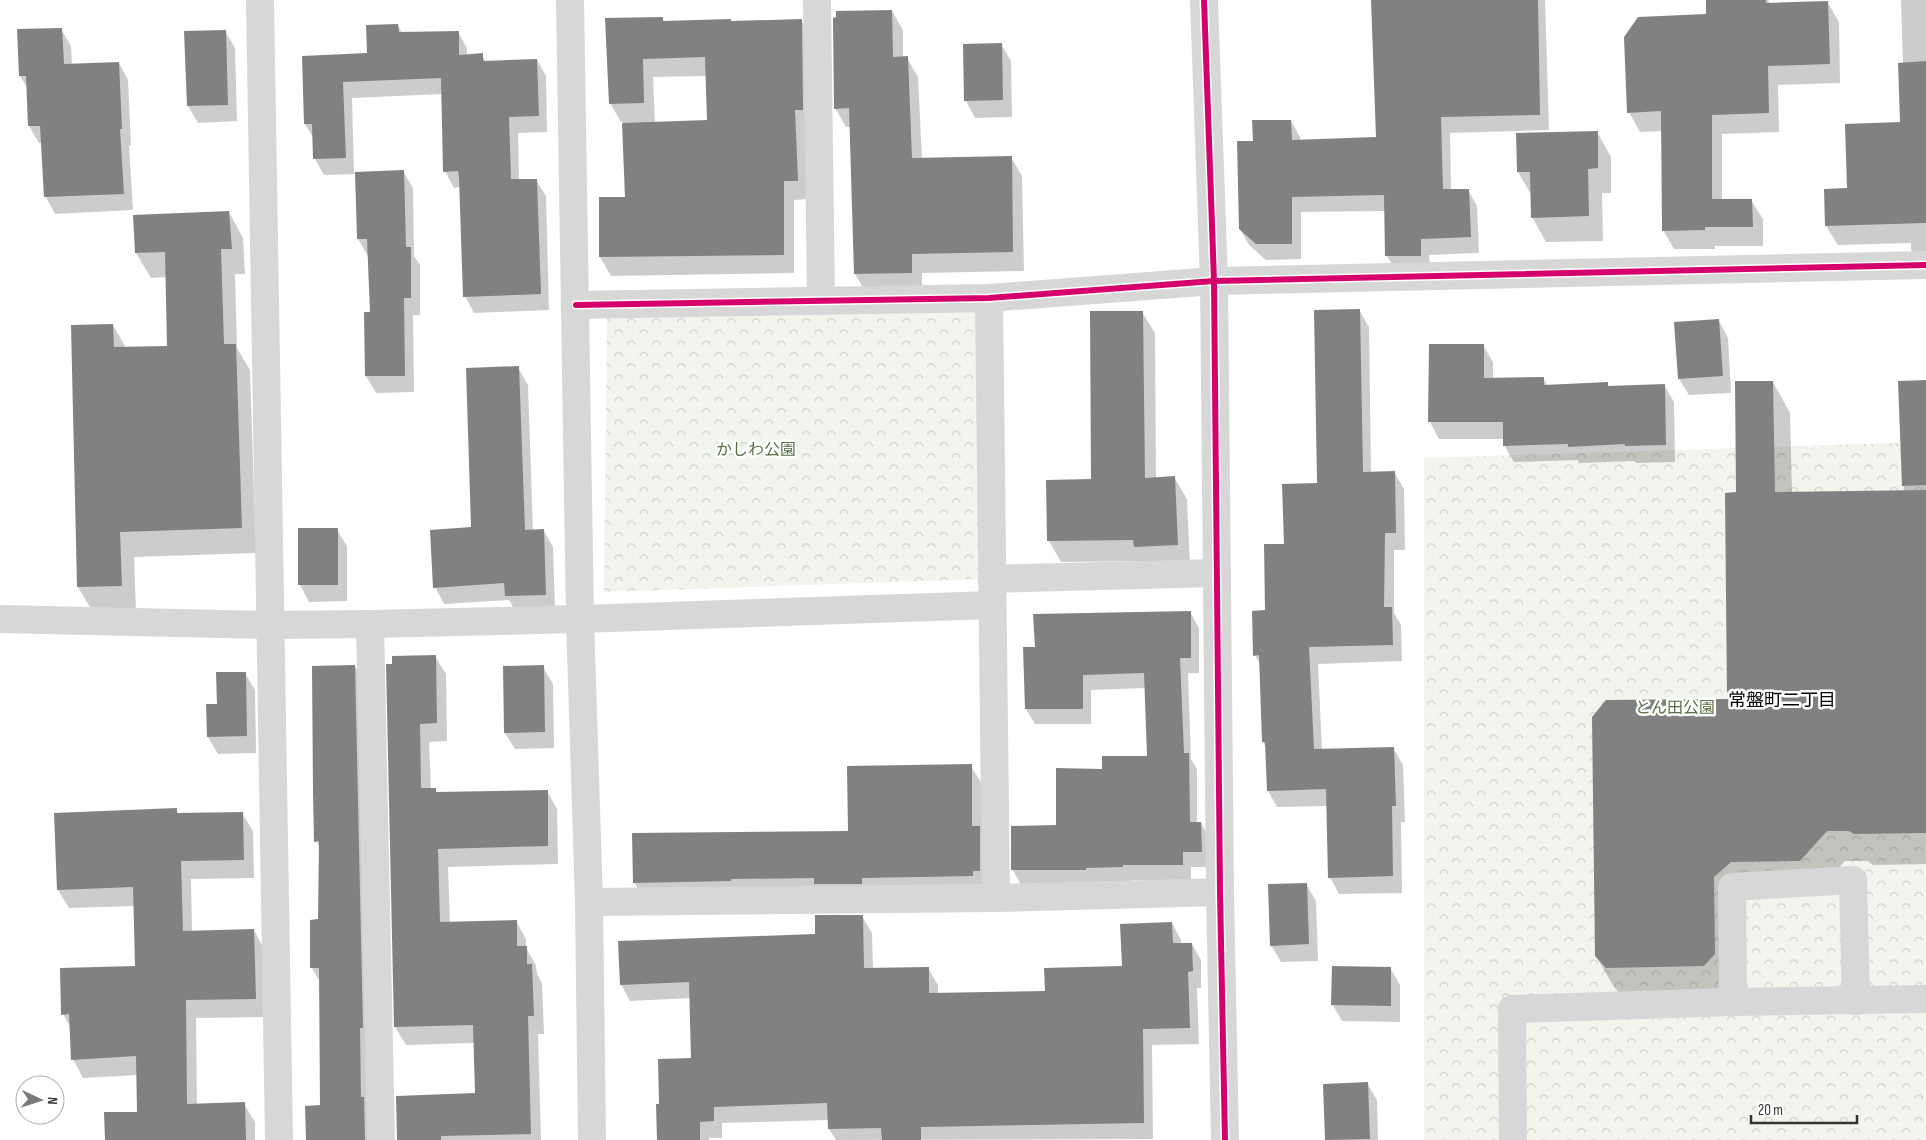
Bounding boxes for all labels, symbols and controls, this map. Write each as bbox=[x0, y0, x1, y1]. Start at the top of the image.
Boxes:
park label: かしわ公園 bbox=[716, 441, 796, 460]
district label: 常盤町二丁目 bbox=[1728, 690, 1836, 711]
park label: とん田公園 bbox=[1635, 699, 1715, 718]
north arrow bbox=[15, 1075, 65, 1125]
scale bar bbox=[1751, 1092, 1857, 1124]
text: N bbox=[44, 1097, 61, 1105]
text: 20 m bbox=[1758, 1101, 1783, 1120]

